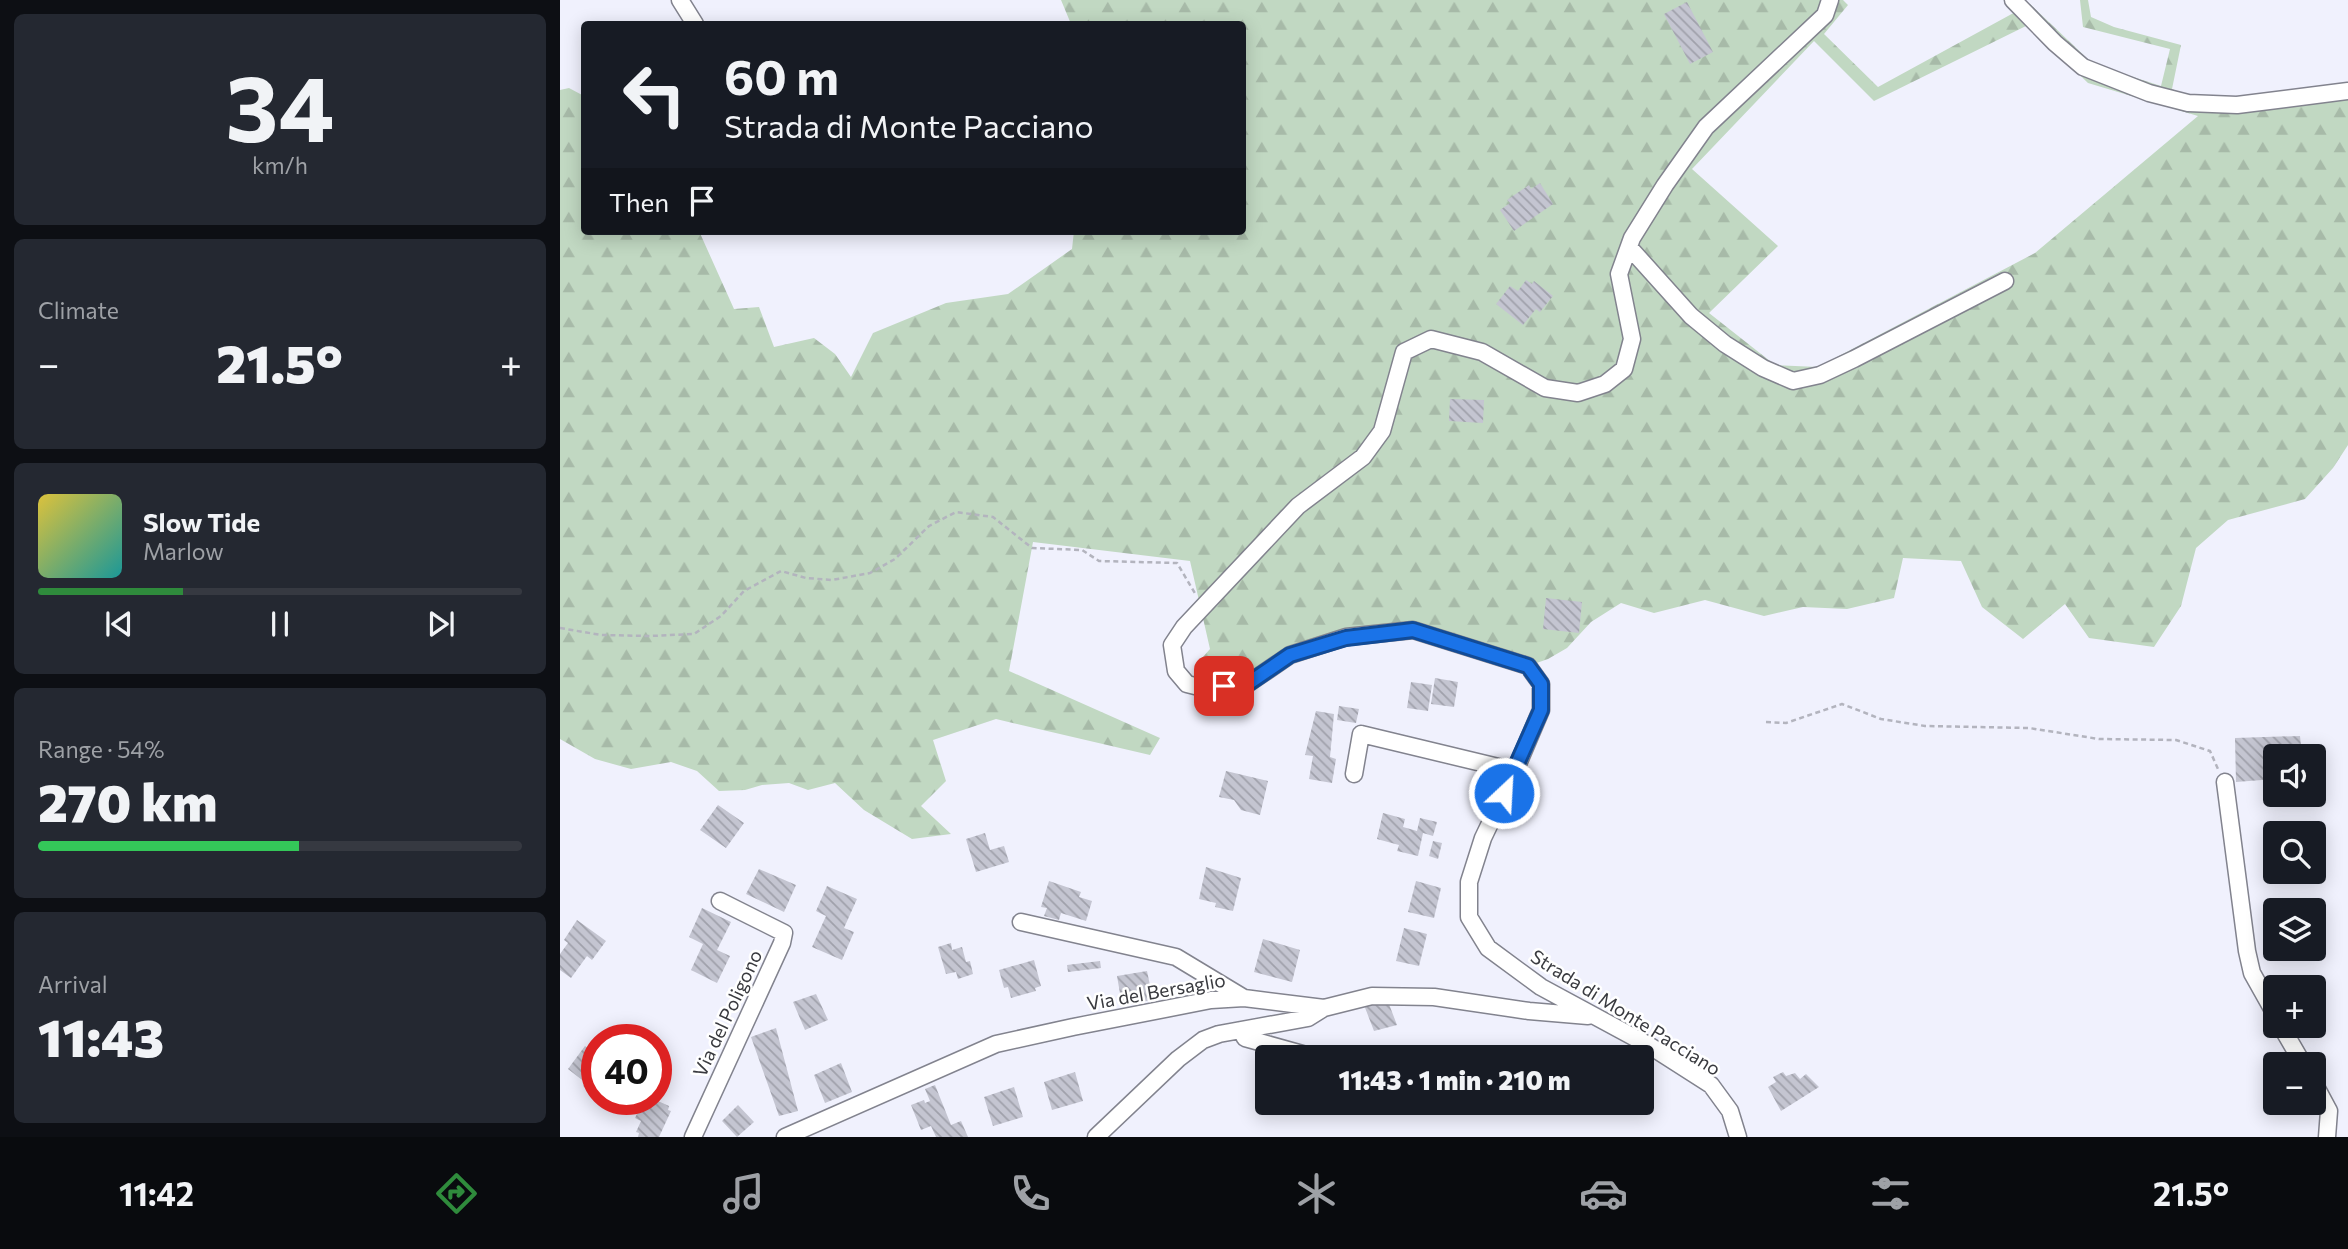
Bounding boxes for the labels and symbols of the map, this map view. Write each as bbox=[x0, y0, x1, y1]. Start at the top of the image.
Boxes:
pin bbox=[1194, 656, 1254, 716]
position arrow bbox=[1467, 756, 1541, 830]
street label: Strada di Monte Pacciano bbox=[1527, 944, 1725, 1080]
street label: Via del Poligono bbox=[688, 946, 766, 1080]
street label: Via del Bersaglio bbox=[1085, 967, 1227, 1015]
speed limit sign: 40 bbox=[581, 1024, 672, 1115]

